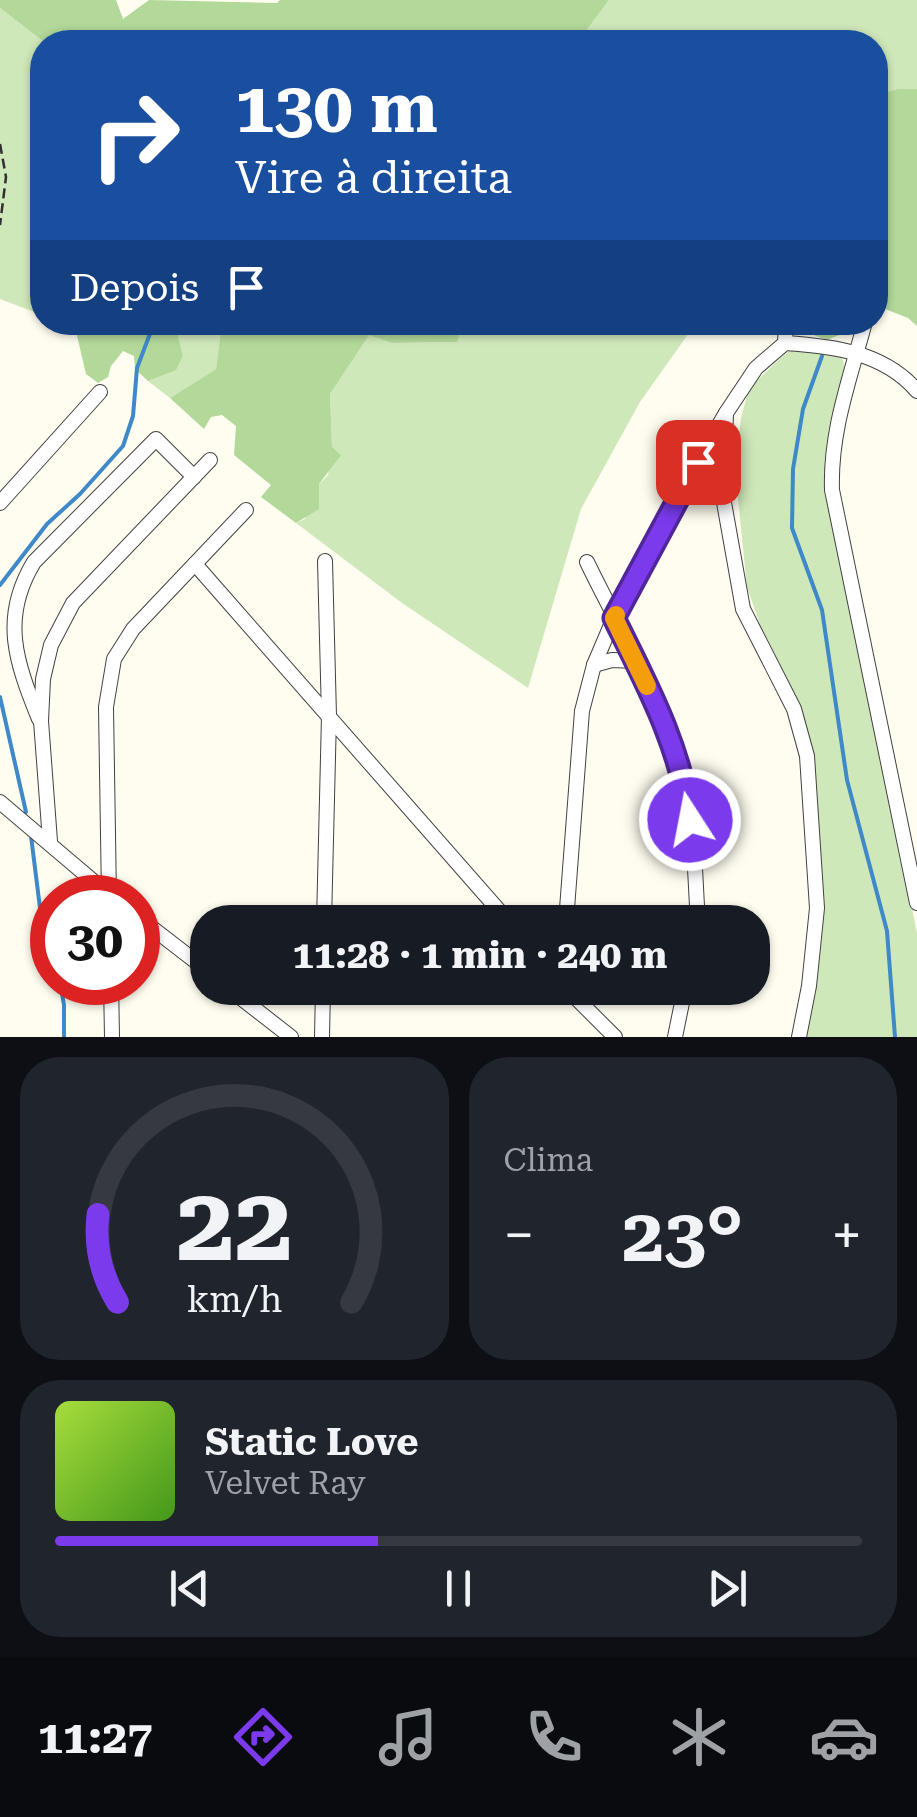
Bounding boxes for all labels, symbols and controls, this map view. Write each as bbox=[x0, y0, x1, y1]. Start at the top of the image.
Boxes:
text: 130 m bbox=[235, 67, 438, 149]
icon: right bbox=[70, 70, 200, 200]
text: Vire à direita bbox=[235, 151, 512, 204]
icon: arrive bbox=[219, 260, 274, 315]
text: Depois bbox=[70, 266, 199, 310]
pin bbox=[656, 420, 741, 505]
icon: arrive bbox=[671, 435, 726, 490]
position arrow bbox=[638, 768, 742, 872]
speed limit sign: 30 bbox=[30, 875, 160, 1005]
text: 11:28 · 1 min · 240 m bbox=[293, 933, 667, 977]
text: Clima bbox=[504, 1141, 593, 1179]
text: 22 bbox=[176, 1164, 292, 1285]
text: 23° bbox=[622, 1191, 743, 1279]
text: − bbox=[504, 1203, 534, 1267]
text: + bbox=[831, 1203, 862, 1267]
text: km/h bbox=[186, 1279, 282, 1321]
text: Static Love bbox=[205, 1420, 418, 1464]
text: Velvet Ray bbox=[205, 1464, 366, 1502]
icon: previous bbox=[162, 1561, 217, 1616]
icon: pause bbox=[431, 1561, 486, 1616]
icon: next bbox=[700, 1561, 755, 1616]
icon: directions bbox=[228, 1702, 298, 1772]
icon: music bbox=[373, 1702, 443, 1772]
icon: phone bbox=[519, 1702, 589, 1772]
icon: climate bbox=[664, 1702, 734, 1772]
icon: car bbox=[809, 1702, 879, 1772]
text: 11:27 bbox=[38, 1711, 153, 1764]

